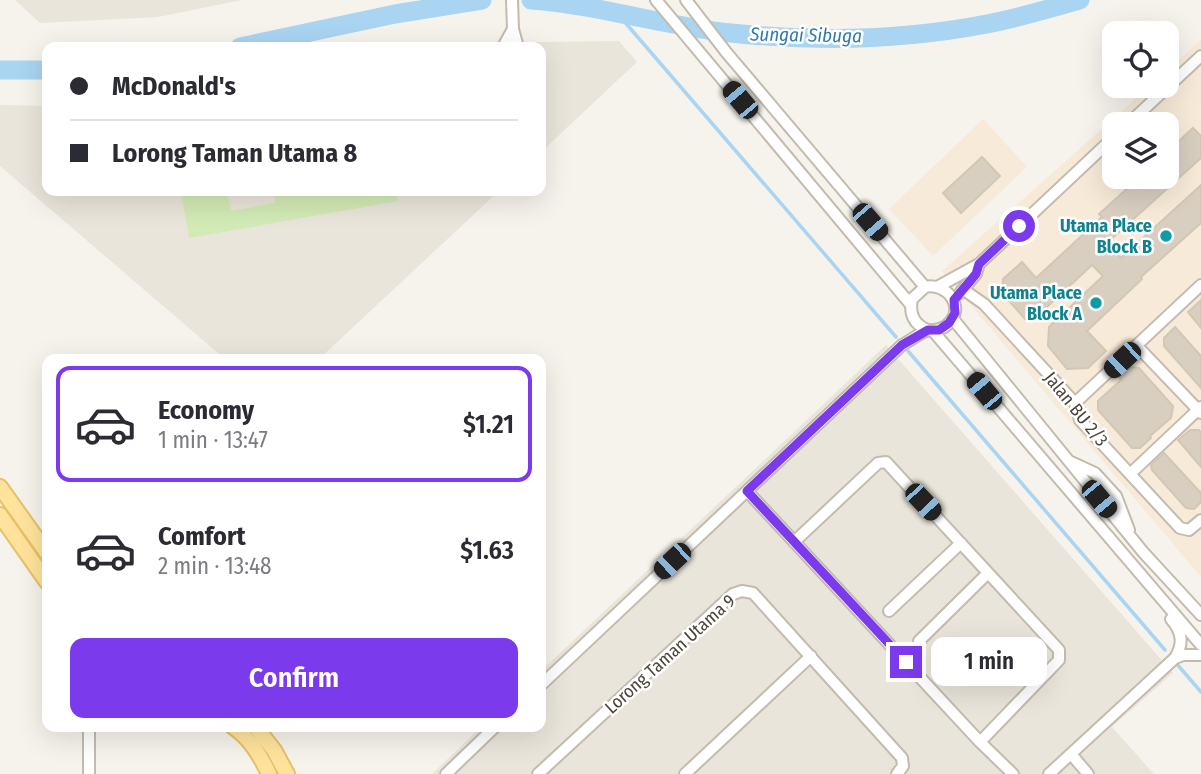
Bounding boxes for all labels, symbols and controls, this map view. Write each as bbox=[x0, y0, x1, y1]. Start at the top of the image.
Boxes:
map controls bbox=[1102, 21, 1179, 189]
button: locate bbox=[1102, 21, 1179, 98]
water label: Sungai Sibuga bbox=[749, 23, 862, 47]
text: McDonald's bbox=[112, 71, 236, 102]
car bbox=[719, 77, 762, 123]
button: layers bbox=[1102, 112, 1179, 189]
text: Lorong Taman Utama 8 bbox=[112, 138, 357, 169]
car bbox=[849, 199, 892, 245]
route start bbox=[1003, 210, 1035, 242]
place label: Utama Place Block B bbox=[1060, 215, 1152, 258]
marker: Utama Place Block B bbox=[1158, 228, 1174, 244]
place label: Utama Place Block A bbox=[990, 282, 1082, 325]
marker: Utama Place Block A bbox=[1088, 295, 1104, 311]
car bbox=[1100, 338, 1145, 382]
street label: Jalan BU 2/3 bbox=[1039, 367, 1113, 451]
car bbox=[963, 368, 1006, 414]
icon: car bbox=[74, 393, 137, 456]
text: Economy bbox=[158, 395, 254, 426]
text: $1.21 bbox=[463, 409, 514, 440]
text: 1 min · 13:47 bbox=[158, 426, 268, 454]
car bbox=[1078, 476, 1121, 522]
car bbox=[901, 479, 946, 525]
icon: car bbox=[74, 519, 137, 582]
text: Comfort bbox=[158, 521, 246, 552]
text: $1.63 bbox=[460, 535, 514, 566]
car bbox=[650, 539, 695, 583]
text: 2 min · 13:48 bbox=[158, 552, 272, 580]
street label: Lorong Taman Utama 9 bbox=[600, 590, 740, 718]
button: Confirm bbox=[70, 638, 518, 718]
callout: 1 min bbox=[930, 638, 1046, 686]
route end bbox=[890, 646, 922, 678]
text: 1 min bbox=[964, 647, 1014, 675]

